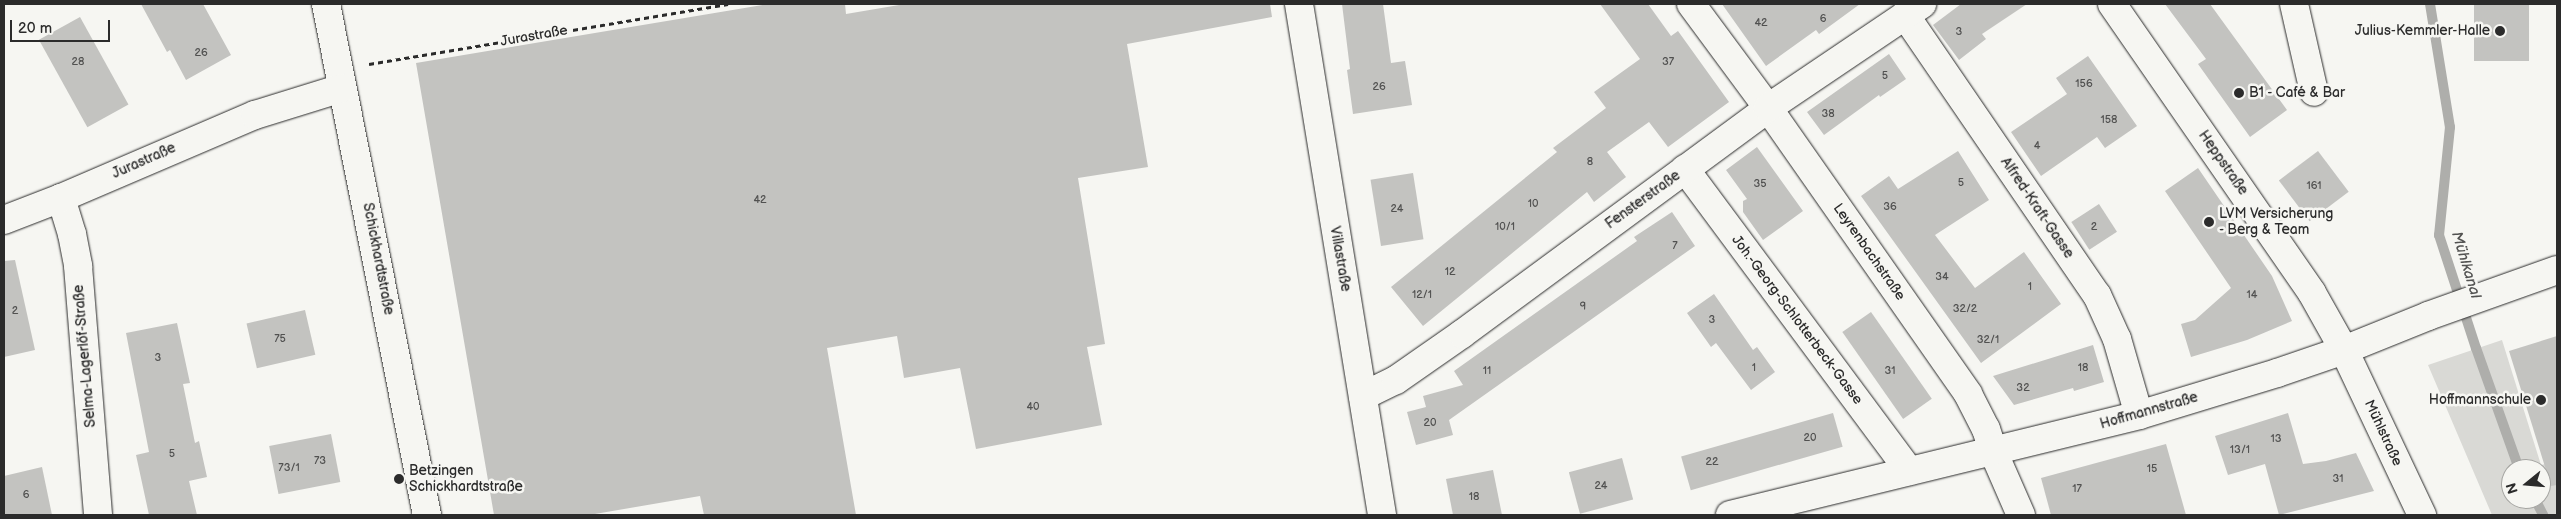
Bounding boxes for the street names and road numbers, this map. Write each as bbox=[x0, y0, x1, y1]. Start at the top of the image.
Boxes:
street label: Jurastraße bbox=[499, 22, 569, 50]
street label: Heppstraße bbox=[2195, 128, 2251, 198]
street label: Jurastraße bbox=[110, 140, 178, 182]
street label: Alfred-Kraft-Gasse bbox=[1997, 154, 2077, 262]
street label: Fensterstraße bbox=[1602, 167, 1684, 233]
street label: Leyrenbachstraße bbox=[1829, 200, 1909, 304]
street label: Schickhardtstraße bbox=[359, 201, 397, 317]
street label: Villastraße bbox=[1326, 225, 1354, 293]
street label: Joh.-Georg-Schlotterbeck-Gasse bbox=[1728, 232, 1866, 408]
street label: Selma-Lagerlöf-Straße bbox=[70, 284, 100, 428]
street label: Hoffmannstraße bbox=[2098, 389, 2200, 433]
street label: Mühlstraße bbox=[2360, 397, 2406, 469]

